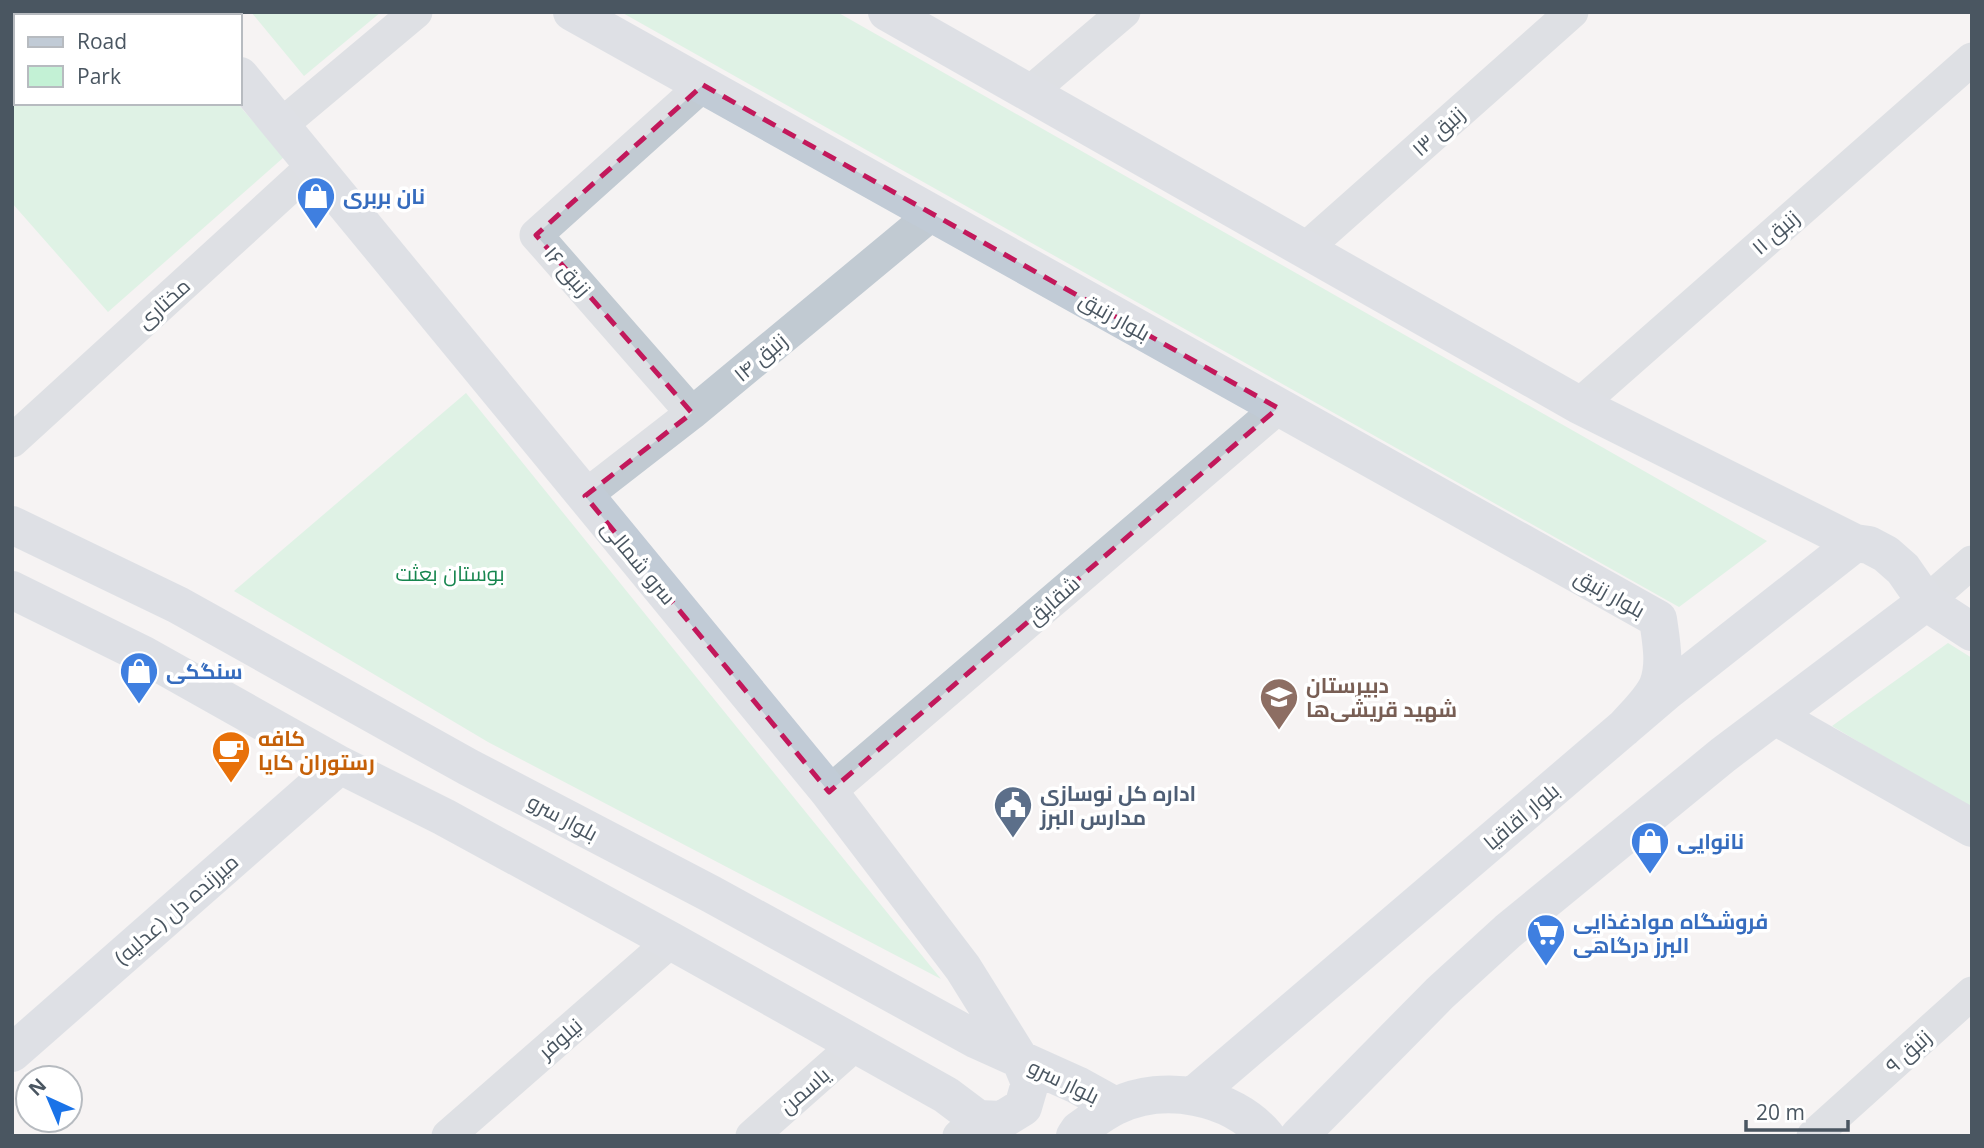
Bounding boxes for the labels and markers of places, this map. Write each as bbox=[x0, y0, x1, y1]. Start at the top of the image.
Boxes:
shop icon: نان بربری bbox=[295, 175, 337, 230]
place label: نان بربری bbox=[343, 182, 425, 210]
shop icon: سنگکی bbox=[118, 650, 160, 705]
place label: سنگکی bbox=[166, 657, 243, 685]
place label: دبیرستان شهید قریشی‌ها bbox=[1306, 671, 1457, 723]
school or university icon: دبیرستان شهید قریشی‌ها bbox=[1258, 676, 1300, 731]
place label: کافه رستوران کایا bbox=[258, 724, 375, 776]
cafe icon: کافه رستوران کایا bbox=[210, 729, 252, 784]
place label: اداره کل نوسازی مدارس البرز bbox=[1039, 779, 1196, 831]
public building icon: اداره کل نوسازی مدارس البرز bbox=[992, 784, 1034, 839]
shop icon: نانوایی bbox=[1629, 820, 1671, 875]
place label: نانوایی bbox=[1677, 827, 1744, 855]
place label: فروشگاه موادغذایی البرز درگاهی bbox=[1573, 907, 1768, 959]
supermarket icon: فروشگاه موادغذایی البرز درگاهی bbox=[1525, 912, 1567, 967]

